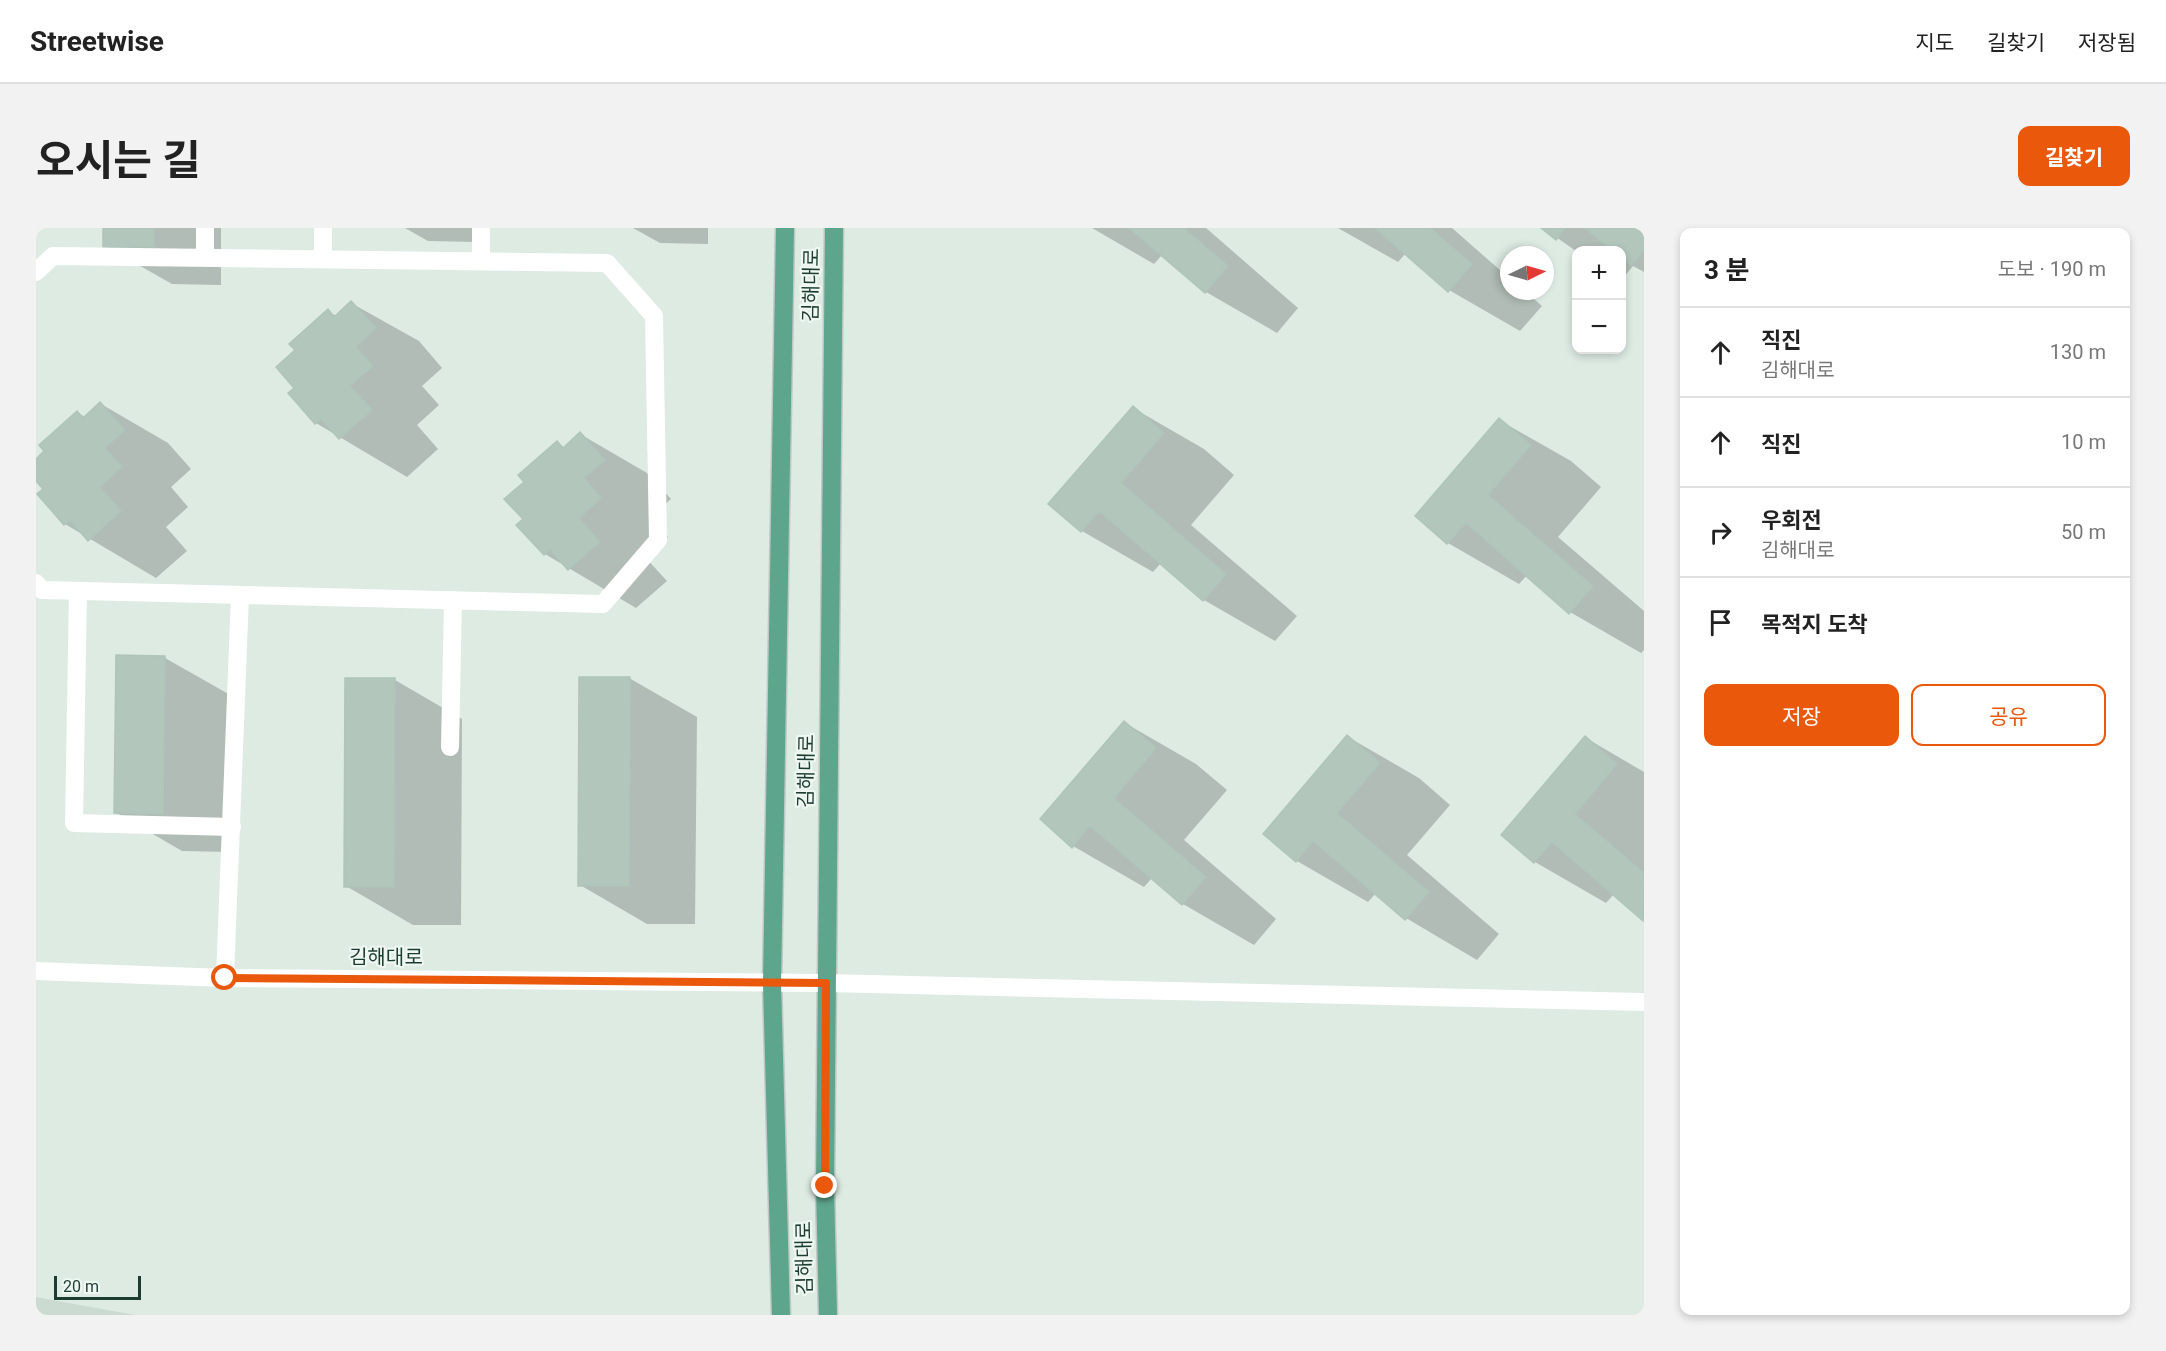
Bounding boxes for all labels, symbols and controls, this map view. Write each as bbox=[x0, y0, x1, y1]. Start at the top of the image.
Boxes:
text: Streetwise bbox=[30, 25, 164, 58]
text: 지도 bbox=[1915, 31, 1954, 55]
text: 길찾기 bbox=[1987, 31, 2045, 55]
text: 저장됨 bbox=[2078, 31, 2136, 55]
button: 길찾기 bbox=[2018, 126, 2130, 186]
text: 오시는 길 bbox=[36, 136, 201, 185]
north arrow bbox=[1500, 246, 1554, 300]
map controls bbox=[1572, 246, 1626, 354]
button: + bbox=[1572, 246, 1626, 300]
street label: 김해대로 bbox=[798, 248, 824, 322]
text: 3 분 bbox=[1704, 255, 1749, 285]
text: 도보 · 190 m bbox=[1998, 257, 2106, 281]
button: − bbox=[1572, 300, 1626, 354]
text: 직진 bbox=[1761, 328, 1801, 353]
icon: ahead bbox=[1704, 336, 1737, 369]
text: 130 m bbox=[2050, 340, 2106, 364]
text: 김해대로 bbox=[1761, 358, 1835, 382]
icon: ahead bbox=[1704, 426, 1737, 459]
text: 10 m bbox=[2061, 430, 2106, 454]
text: 직진 bbox=[1761, 432, 1801, 457]
text: 우회전 bbox=[1761, 508, 1822, 533]
icon: right bbox=[1704, 516, 1737, 549]
text: 50 m bbox=[2061, 520, 2106, 544]
text: 김해대로 bbox=[1761, 538, 1835, 562]
icon: arrive bbox=[1704, 606, 1737, 639]
text: 목적지 도착 bbox=[1761, 612, 1868, 637]
button: 저장 bbox=[1704, 684, 1899, 746]
button: 공유 bbox=[1911, 684, 2106, 746]
street label: 김해대로 bbox=[793, 734, 819, 808]
street label: 김해대로 bbox=[349, 945, 423, 969]
route start bbox=[211, 964, 237, 990]
route end bbox=[811, 1172, 837, 1198]
street label: 김해대로 bbox=[791, 1221, 817, 1295]
scale bar bbox=[54, 1273, 141, 1300]
text: 20 m bbox=[63, 1277, 99, 1296]

